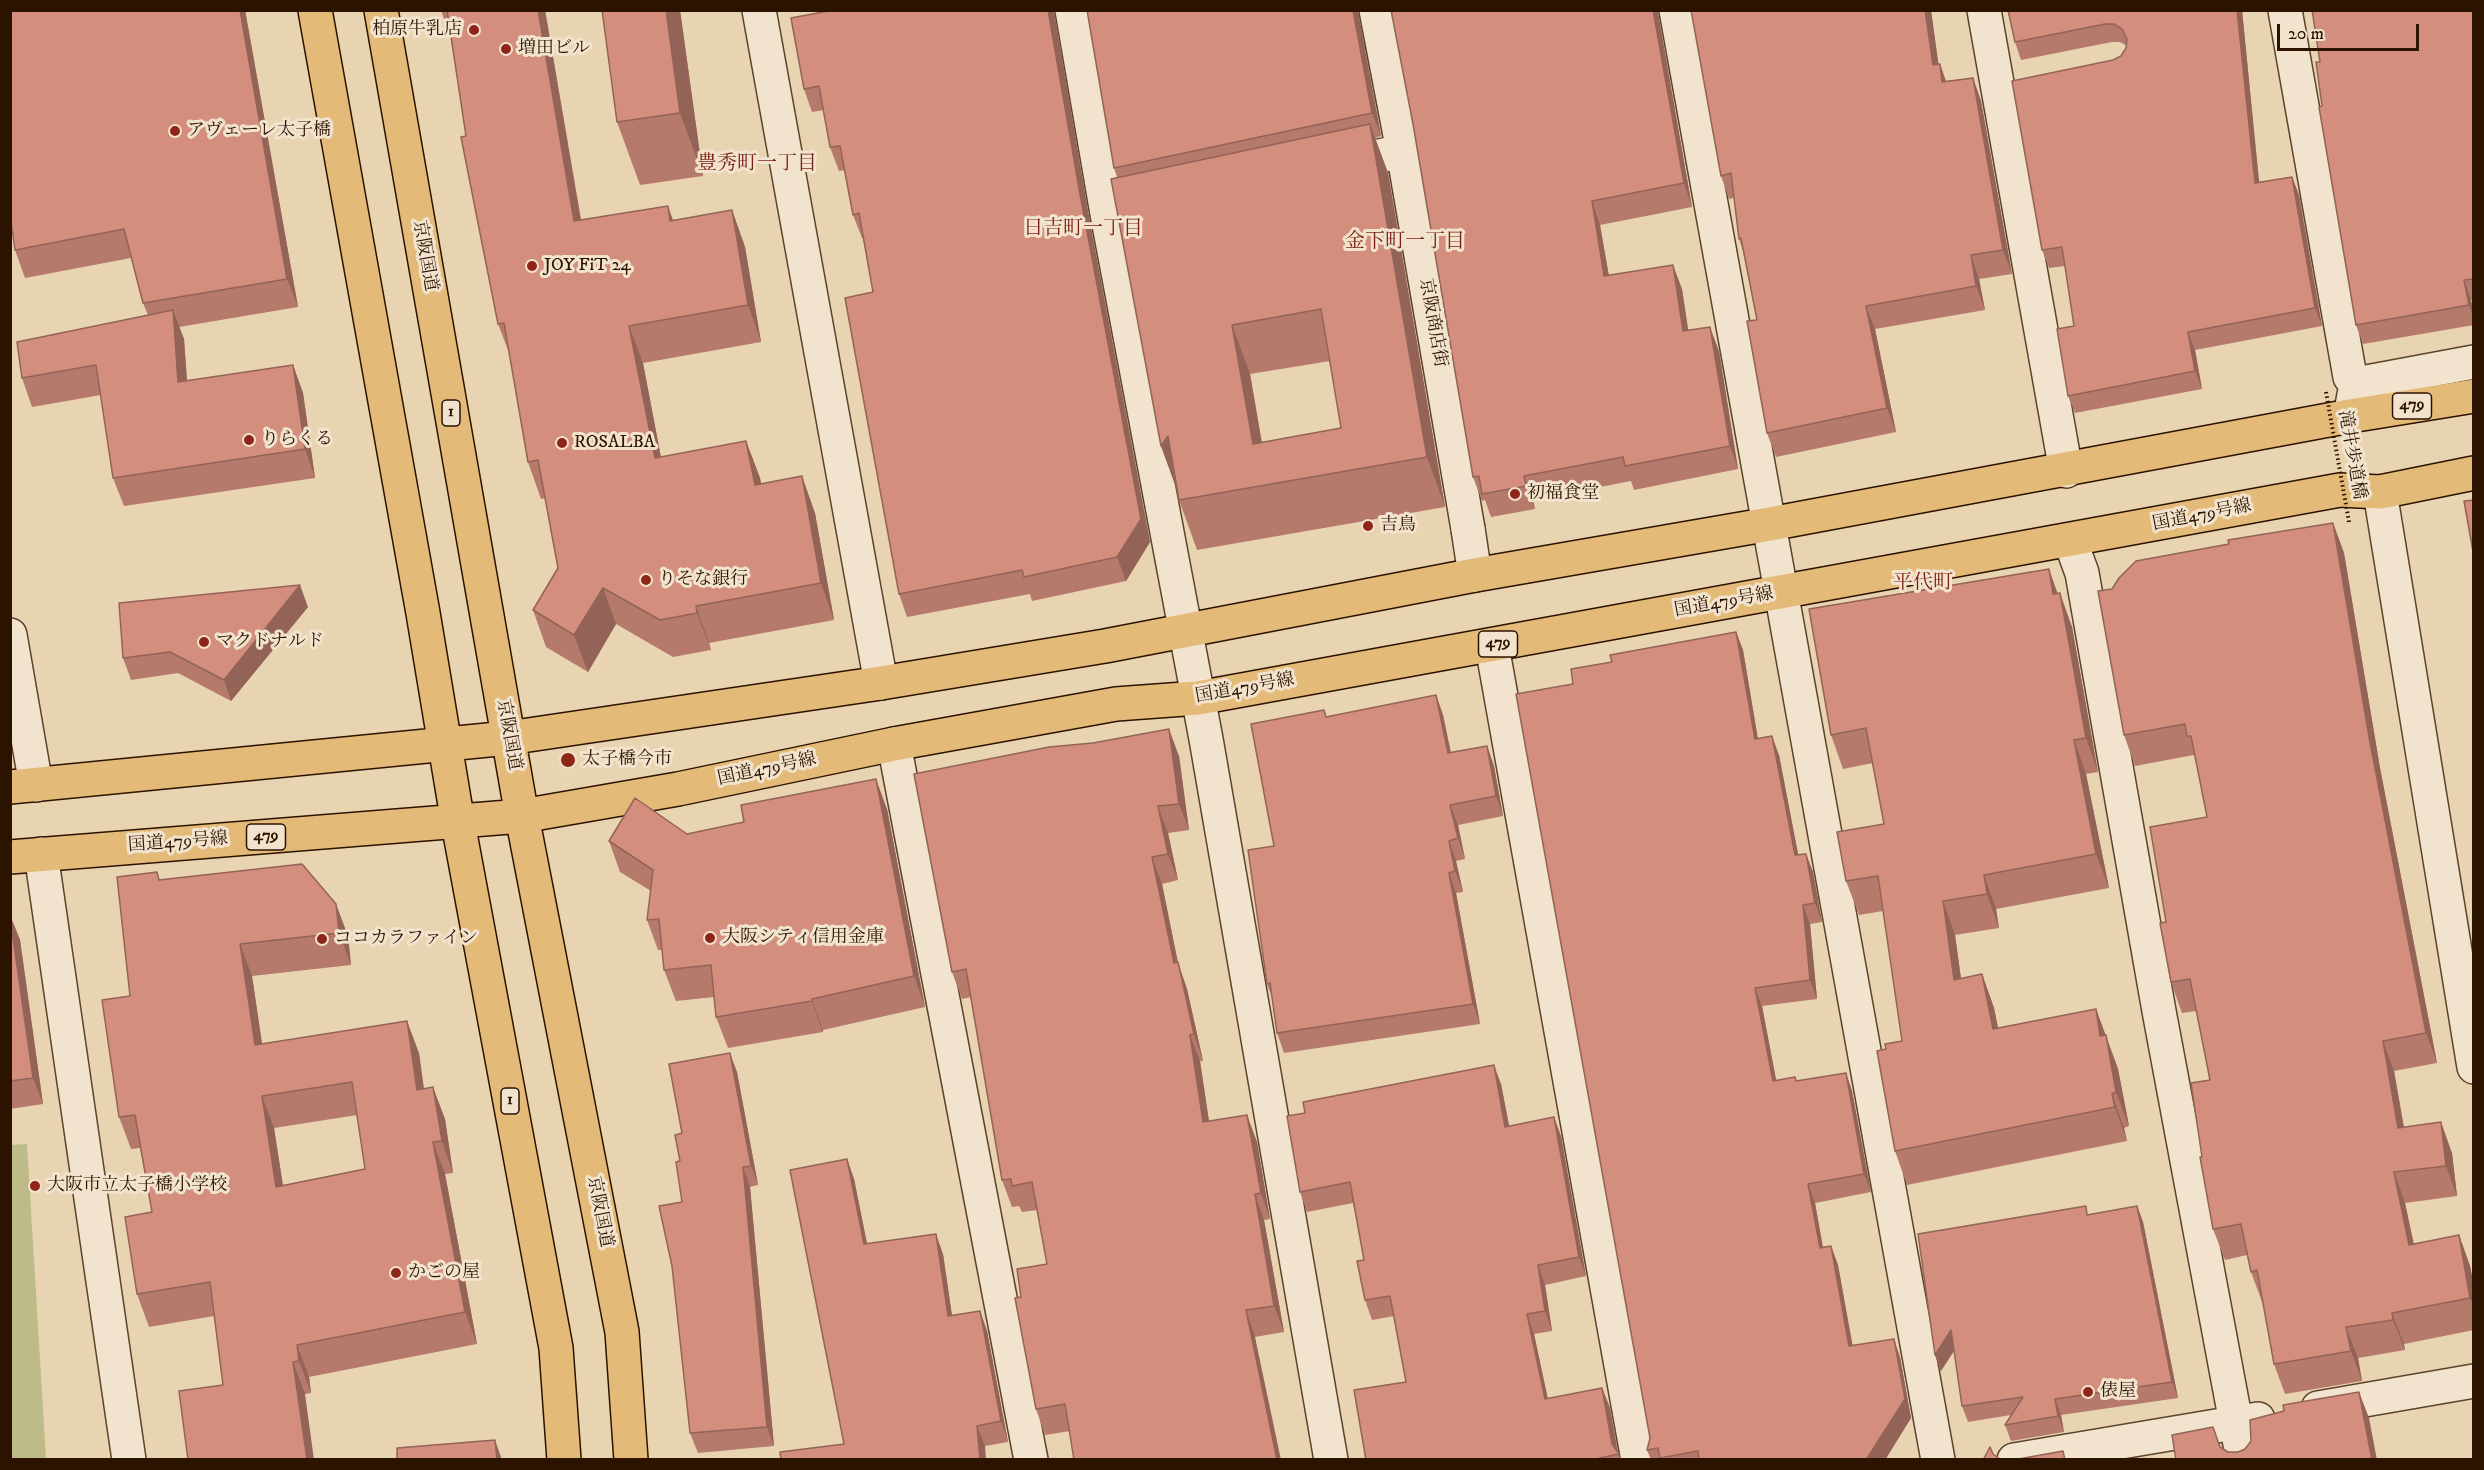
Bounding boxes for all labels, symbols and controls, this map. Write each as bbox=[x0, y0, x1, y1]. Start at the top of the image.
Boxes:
scale bar bbox=[2280, 12, 2422, 50]
place label: 柏原牛乳店 bbox=[372, 19, 462, 41]
marker: 柏原牛乳店 bbox=[467, 23, 481, 37]
text: 20 m bbox=[2288, 23, 2324, 45]
place label: 増田ビル bbox=[518, 38, 590, 60]
marker: 増田ビル bbox=[499, 42, 513, 56]
place label: アヴェーレ太子橋 bbox=[187, 120, 331, 142]
marker: アヴェーレ太子橋 bbox=[168, 124, 182, 138]
district label: 豊秀町一丁目 bbox=[697, 153, 817, 177]
district label: 日吉町一丁目 bbox=[1023, 218, 1143, 242]
street label: 京阪国道 bbox=[407, 219, 441, 293]
district label: 金下町一丁目 bbox=[1345, 231, 1465, 255]
place label: JOY FiT 24 bbox=[544, 255, 631, 277]
marker: JOY FiT 24 bbox=[525, 259, 539, 273]
street label: 京阪商店街 bbox=[1414, 277, 1450, 369]
road number: 479 bbox=[2392, 393, 2432, 419]
road number: 1 bbox=[442, 400, 460, 426]
street label: 滝井歩道橋 bbox=[2333, 409, 2369, 501]
place label: りらくる bbox=[261, 429, 333, 451]
place label: ROSALBA bbox=[574, 432, 655, 454]
marker: りらくる bbox=[242, 433, 256, 447]
marker: ROSALBA bbox=[555, 436, 569, 450]
place label: 初福食堂 bbox=[1527, 483, 1599, 505]
marker: 初福食堂 bbox=[1508, 487, 1522, 501]
street label: 国道479号線 bbox=[2151, 496, 2253, 536]
place label: 吉鳥 bbox=[1380, 515, 1416, 537]
marker: 吉鳥 bbox=[1361, 519, 1375, 533]
place label: りそな銀行 bbox=[658, 569, 748, 591]
district label: 平代町 bbox=[1893, 572, 1953, 596]
marker: りそな銀行 bbox=[639, 573, 653, 587]
street label: 国道479号線 bbox=[1673, 584, 1775, 622]
place label: マクドナルド bbox=[216, 631, 324, 653]
road number: 479 bbox=[1478, 631, 1518, 657]
marker: マクドナルド bbox=[197, 635, 211, 649]
street label: 国道479号線 bbox=[1194, 670, 1296, 708]
street label: 京阪国道 bbox=[491, 698, 525, 772]
place label: 太子橋今市 bbox=[582, 749, 672, 771]
street label: 国道479号線 bbox=[716, 749, 818, 791]
marker: 太子橋今市 bbox=[559, 751, 577, 769]
road number: 479 bbox=[246, 824, 286, 850]
street label: 国道479号線 bbox=[127, 829, 229, 857]
place label: 大阪シティ信用金庫 bbox=[722, 927, 884, 949]
place label: ココカラファイン bbox=[334, 928, 478, 950]
marker: 大阪シティ信用金庫 bbox=[703, 931, 717, 945]
marker: ココカラファイン bbox=[315, 932, 329, 946]
road number: 1 bbox=[501, 1088, 519, 1114]
place label: 大阪市立太子橋小学校 bbox=[47, 1175, 227, 1197]
street label: 京阪国道 bbox=[582, 1175, 616, 1249]
marker: 大阪市立太子橋小学校 bbox=[28, 1179, 42, 1193]
place label: かごの屋 bbox=[408, 1262, 480, 1284]
marker: かごの屋 bbox=[389, 1266, 403, 1280]
place label: 俵屋 bbox=[2100, 1381, 2136, 1403]
marker: 俵屋 bbox=[2081, 1385, 2095, 1399]

